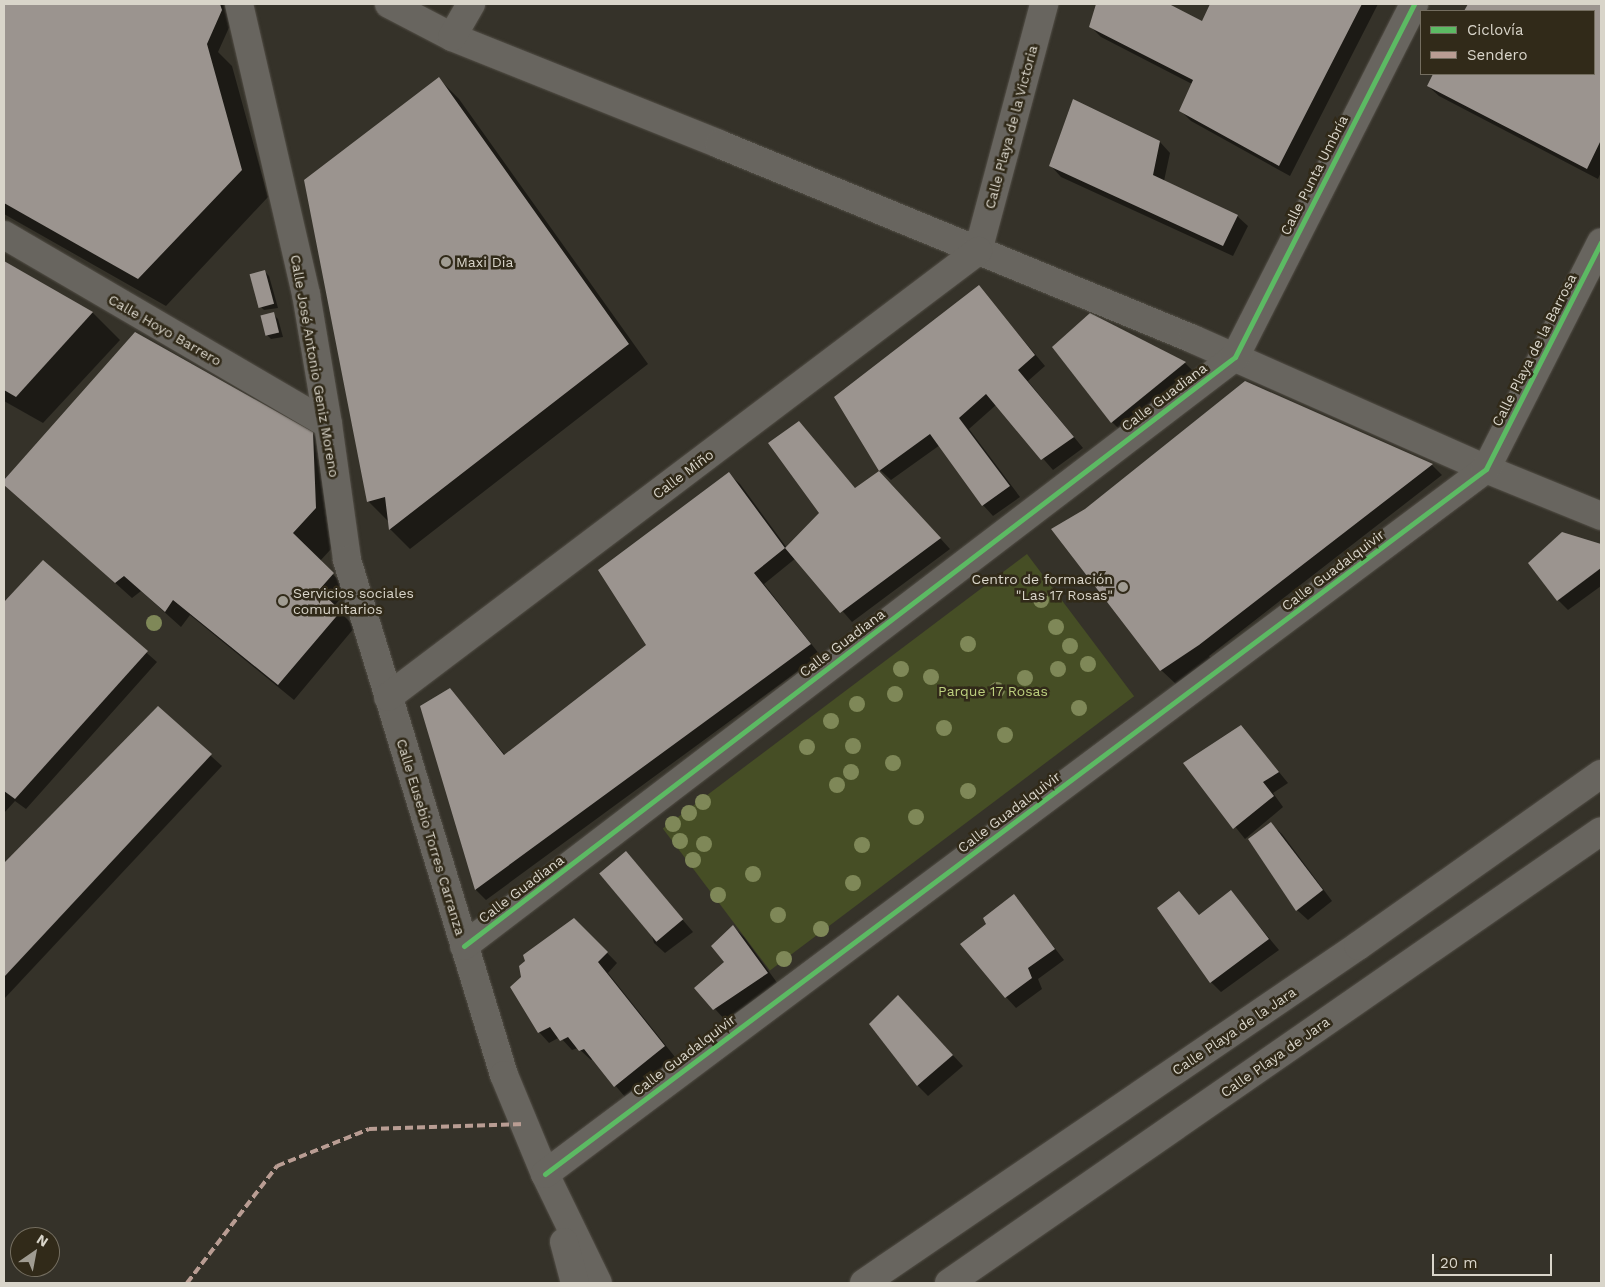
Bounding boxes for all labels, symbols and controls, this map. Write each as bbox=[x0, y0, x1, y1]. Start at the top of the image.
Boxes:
legend bbox=[1420, 10, 1595, 75]
text: Ciclovía bbox=[1467, 21, 1524, 39]
street label: Calle Playa de la Victoria bbox=[981, 43, 1041, 211]
text: Sendero bbox=[1467, 46, 1528, 64]
street label: Calle Punta Umbría bbox=[1276, 112, 1352, 238]
street label: Calle José Antonio Geniz Moreno bbox=[287, 253, 343, 479]
place label: Maxi Dia bbox=[456, 254, 513, 270]
marker: Maxi Dia bbox=[440, 256, 452, 268]
street label: Calle Playa de la Barrosa bbox=[1488, 271, 1580, 429]
street label: Calle Hoyo Barrero bbox=[105, 291, 225, 369]
street label: Calle Guadiana bbox=[1118, 359, 1210, 435]
street label: Calle Miño bbox=[649, 446, 717, 502]
street label: Calle Guadalquivir bbox=[1278, 526, 1388, 614]
place label: Centro de formación "Las 17 Rosas" bbox=[971, 571, 1113, 604]
marker: Centro de formación "Las 17 Rosas" bbox=[1117, 581, 1129, 593]
place label: Servicios sociales comunitarios bbox=[293, 585, 414, 618]
marker: Servicios sociales comunitarios bbox=[277, 595, 289, 607]
street label: Calle Guadiana bbox=[796, 605, 888, 681]
park label: Parque 17 Rosas bbox=[938, 683, 1048, 699]
street label: Calle Eusebio Torres Carranza bbox=[393, 737, 469, 937]
street label: Calle Guadalquivir bbox=[954, 768, 1064, 856]
street label: Calle Guadiana bbox=[475, 851, 567, 927]
street label: Calle Playa de la Jara bbox=[1169, 983, 1299, 1079]
street label: Calle Guadalquivir bbox=[629, 1011, 739, 1099]
street label: Calle Playa de Jara bbox=[1217, 1013, 1333, 1101]
north arrow bbox=[10, 1227, 60, 1277]
text: N bbox=[34, 1231, 51, 1250]
scale bar bbox=[1435, 1244, 1555, 1276]
text: 20 m bbox=[1440, 1254, 1478, 1272]

